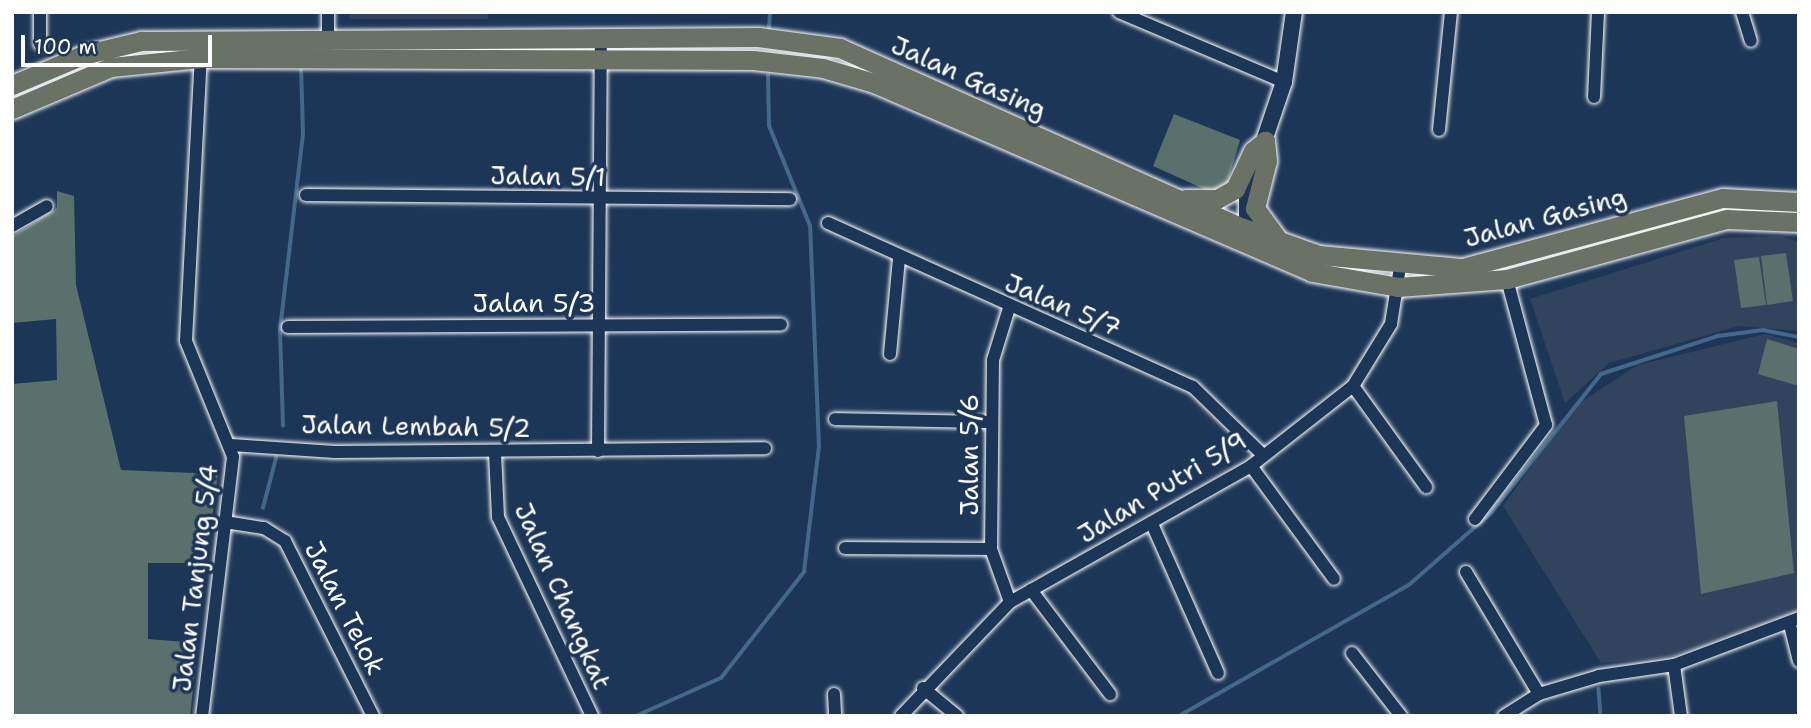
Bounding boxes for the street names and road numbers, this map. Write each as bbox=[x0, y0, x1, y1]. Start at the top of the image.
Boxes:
street label: Jalan Gasing bbox=[886, 29, 1052, 125]
street label: Jalan 5/1 bbox=[490, 159, 606, 193]
street label: Jalan Gasing bbox=[1460, 180, 1630, 254]
street label: Jalan 5/7 bbox=[1000, 267, 1126, 343]
street label: Jalan 5/3 bbox=[473, 287, 595, 319]
street label: Jalan 5/6 bbox=[953, 394, 985, 516]
street label: Jalan Lembah 5/2 bbox=[301, 408, 531, 444]
street label: Jalan Putri 5/9 bbox=[1072, 424, 1252, 550]
street label: Jalan Tanjung 5/4 bbox=[166, 462, 224, 694]
street label: Jalan Changkat bbox=[508, 498, 618, 694]
street label: Jalan Telok bbox=[298, 536, 392, 680]

